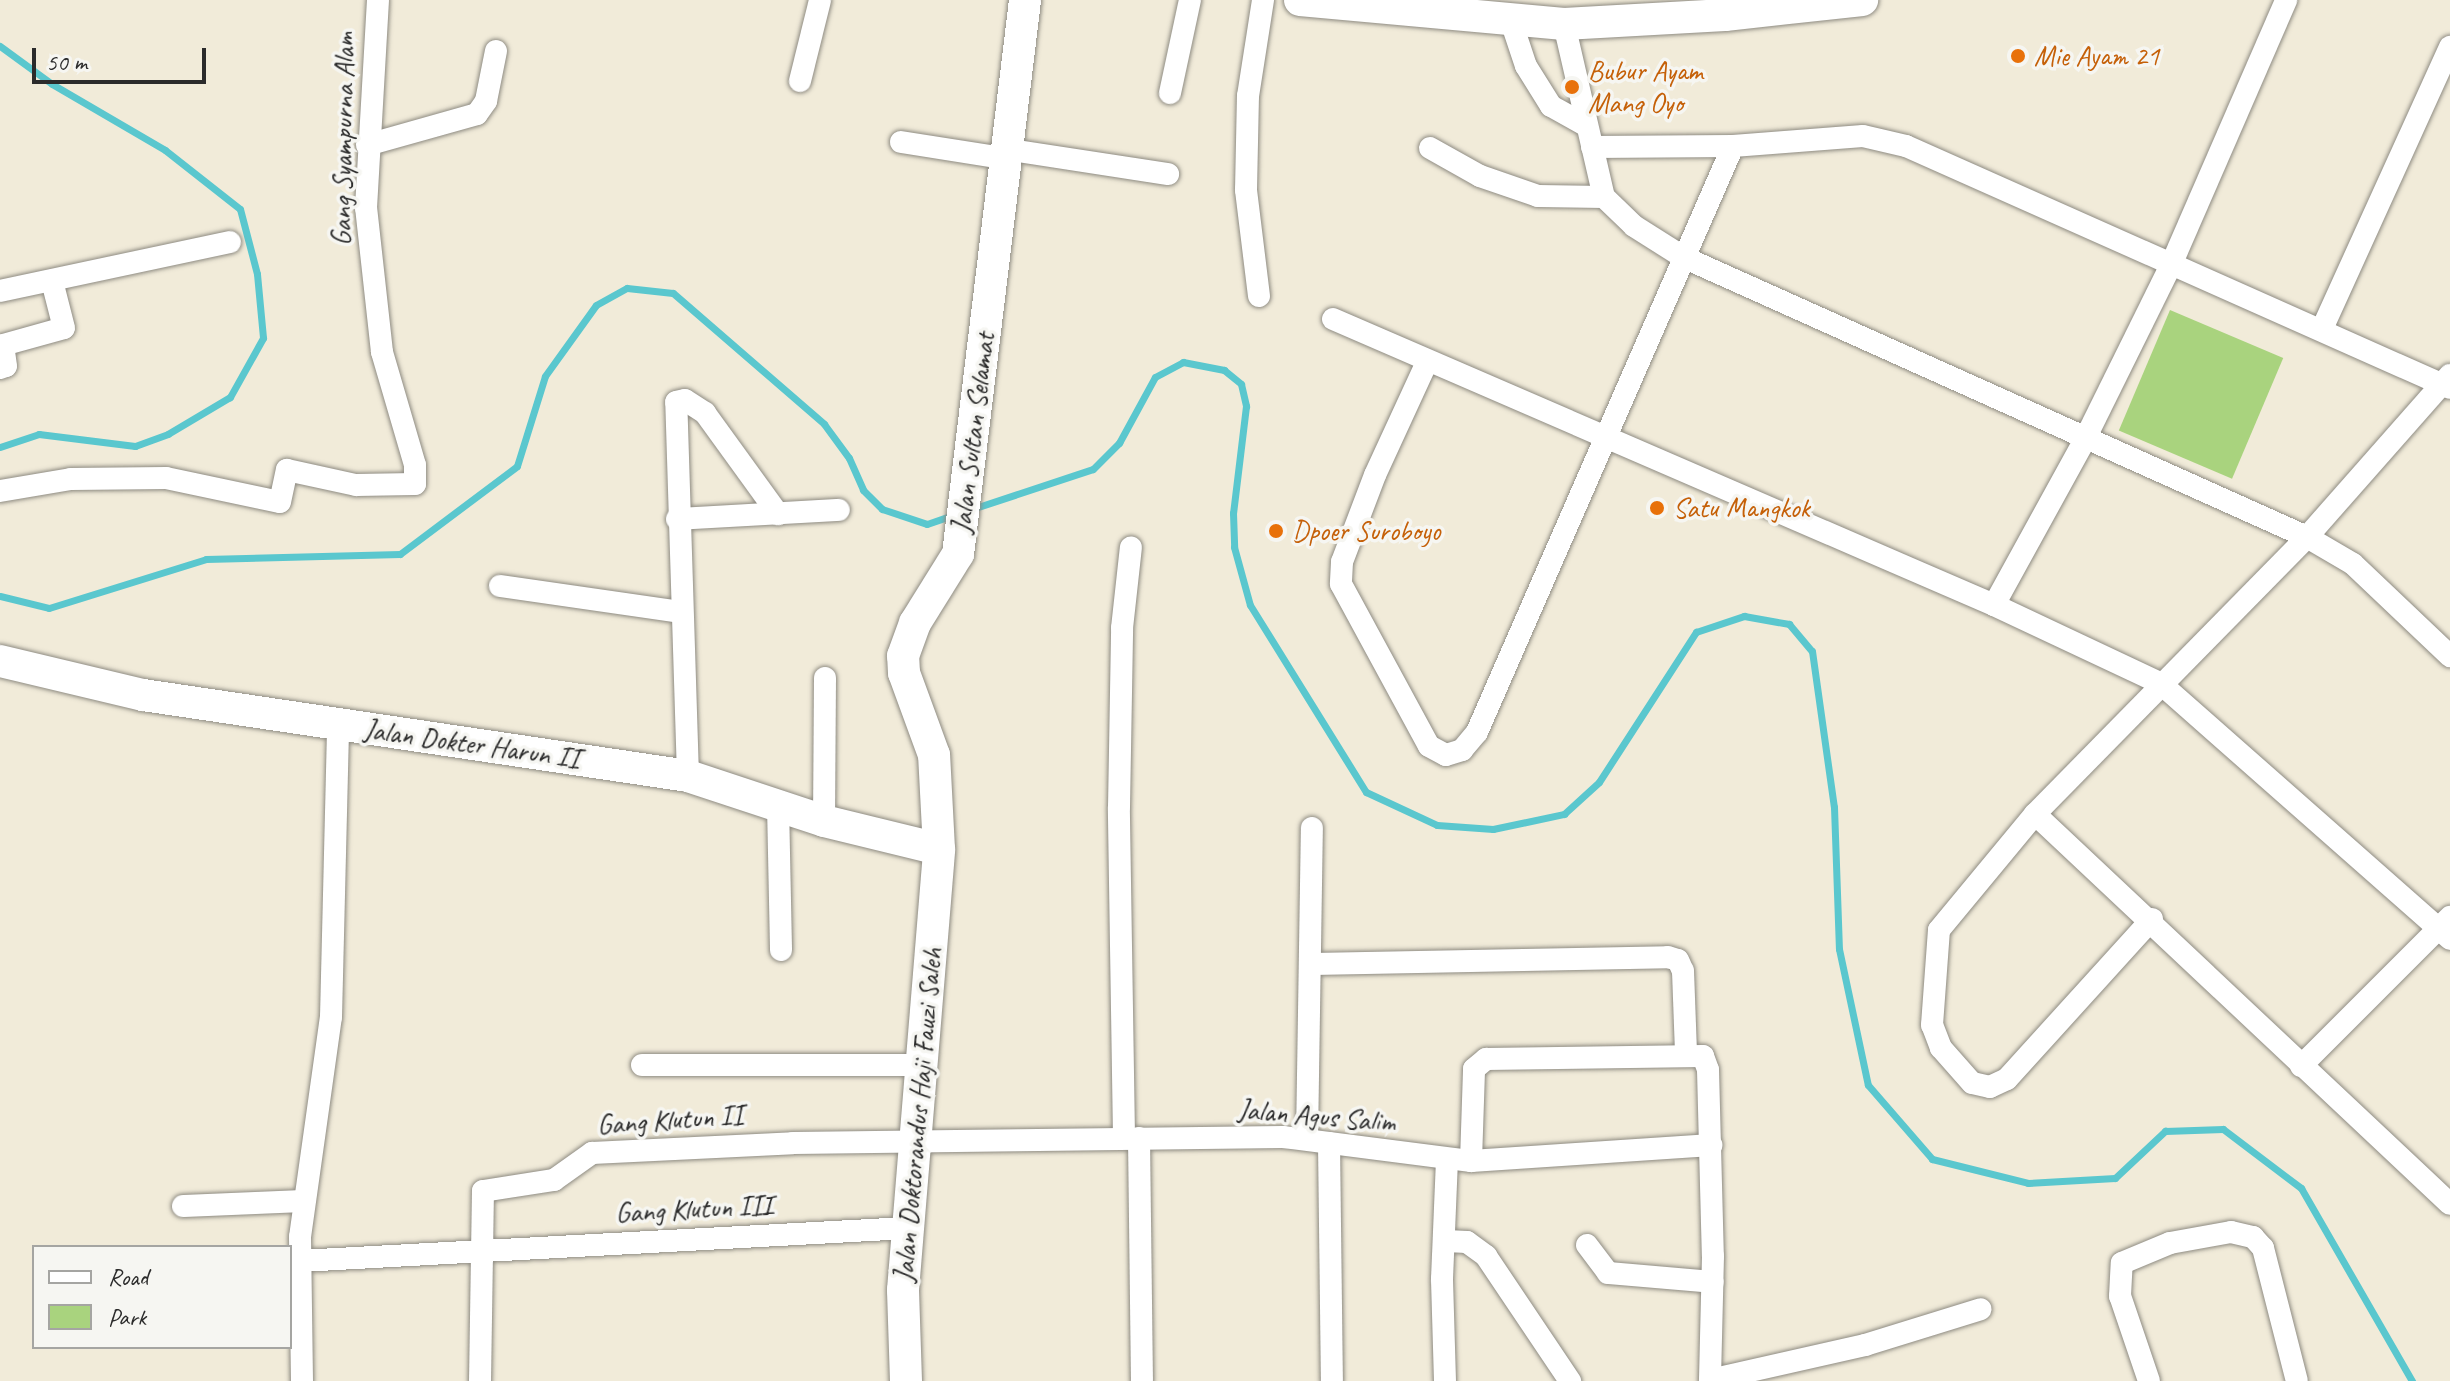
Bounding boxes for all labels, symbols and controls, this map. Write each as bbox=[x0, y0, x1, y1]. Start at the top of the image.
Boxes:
street label: Gang Syampurna Alam bbox=[324, 30, 362, 248]
scale bar bbox=[36, 32, 210, 82]
place label: Mie Ayam 21 bbox=[2034, 39, 2160, 73]
text: 50 m bbox=[46, 47, 87, 77]
marker: Mie Ayam 21 bbox=[2009, 47, 2027, 65]
place label: Bubur Ayam Mang Oyo bbox=[1588, 54, 1704, 120]
marker: Bubur Ayam Mang Oyo bbox=[1563, 78, 1581, 96]
street label: Jalan Sultan Selamat bbox=[944, 331, 1002, 535]
place label: Satu Mangkok bbox=[1673, 491, 1810, 525]
marker: Satu Mangkok bbox=[1648, 499, 1666, 517]
place label: Dpoer Suroboyo bbox=[1292, 514, 1440, 548]
marker: Dpoer Suroboyo bbox=[1267, 522, 1285, 540]
street label: Jalan Dokter Harun II bbox=[362, 712, 582, 776]
street label: Jalan Doktorandus Haji Fauzi Saleh bbox=[887, 946, 949, 1284]
street label: Jalan Agus Salim bbox=[1236, 1092, 1398, 1140]
street label: Gang Klutun II bbox=[596, 1098, 744, 1142]
street label: Gang Klutun III bbox=[614, 1188, 774, 1230]
legend bbox=[32, 1245, 292, 1349]
text: Road bbox=[108, 1262, 148, 1292]
text: Park bbox=[108, 1302, 146, 1332]

